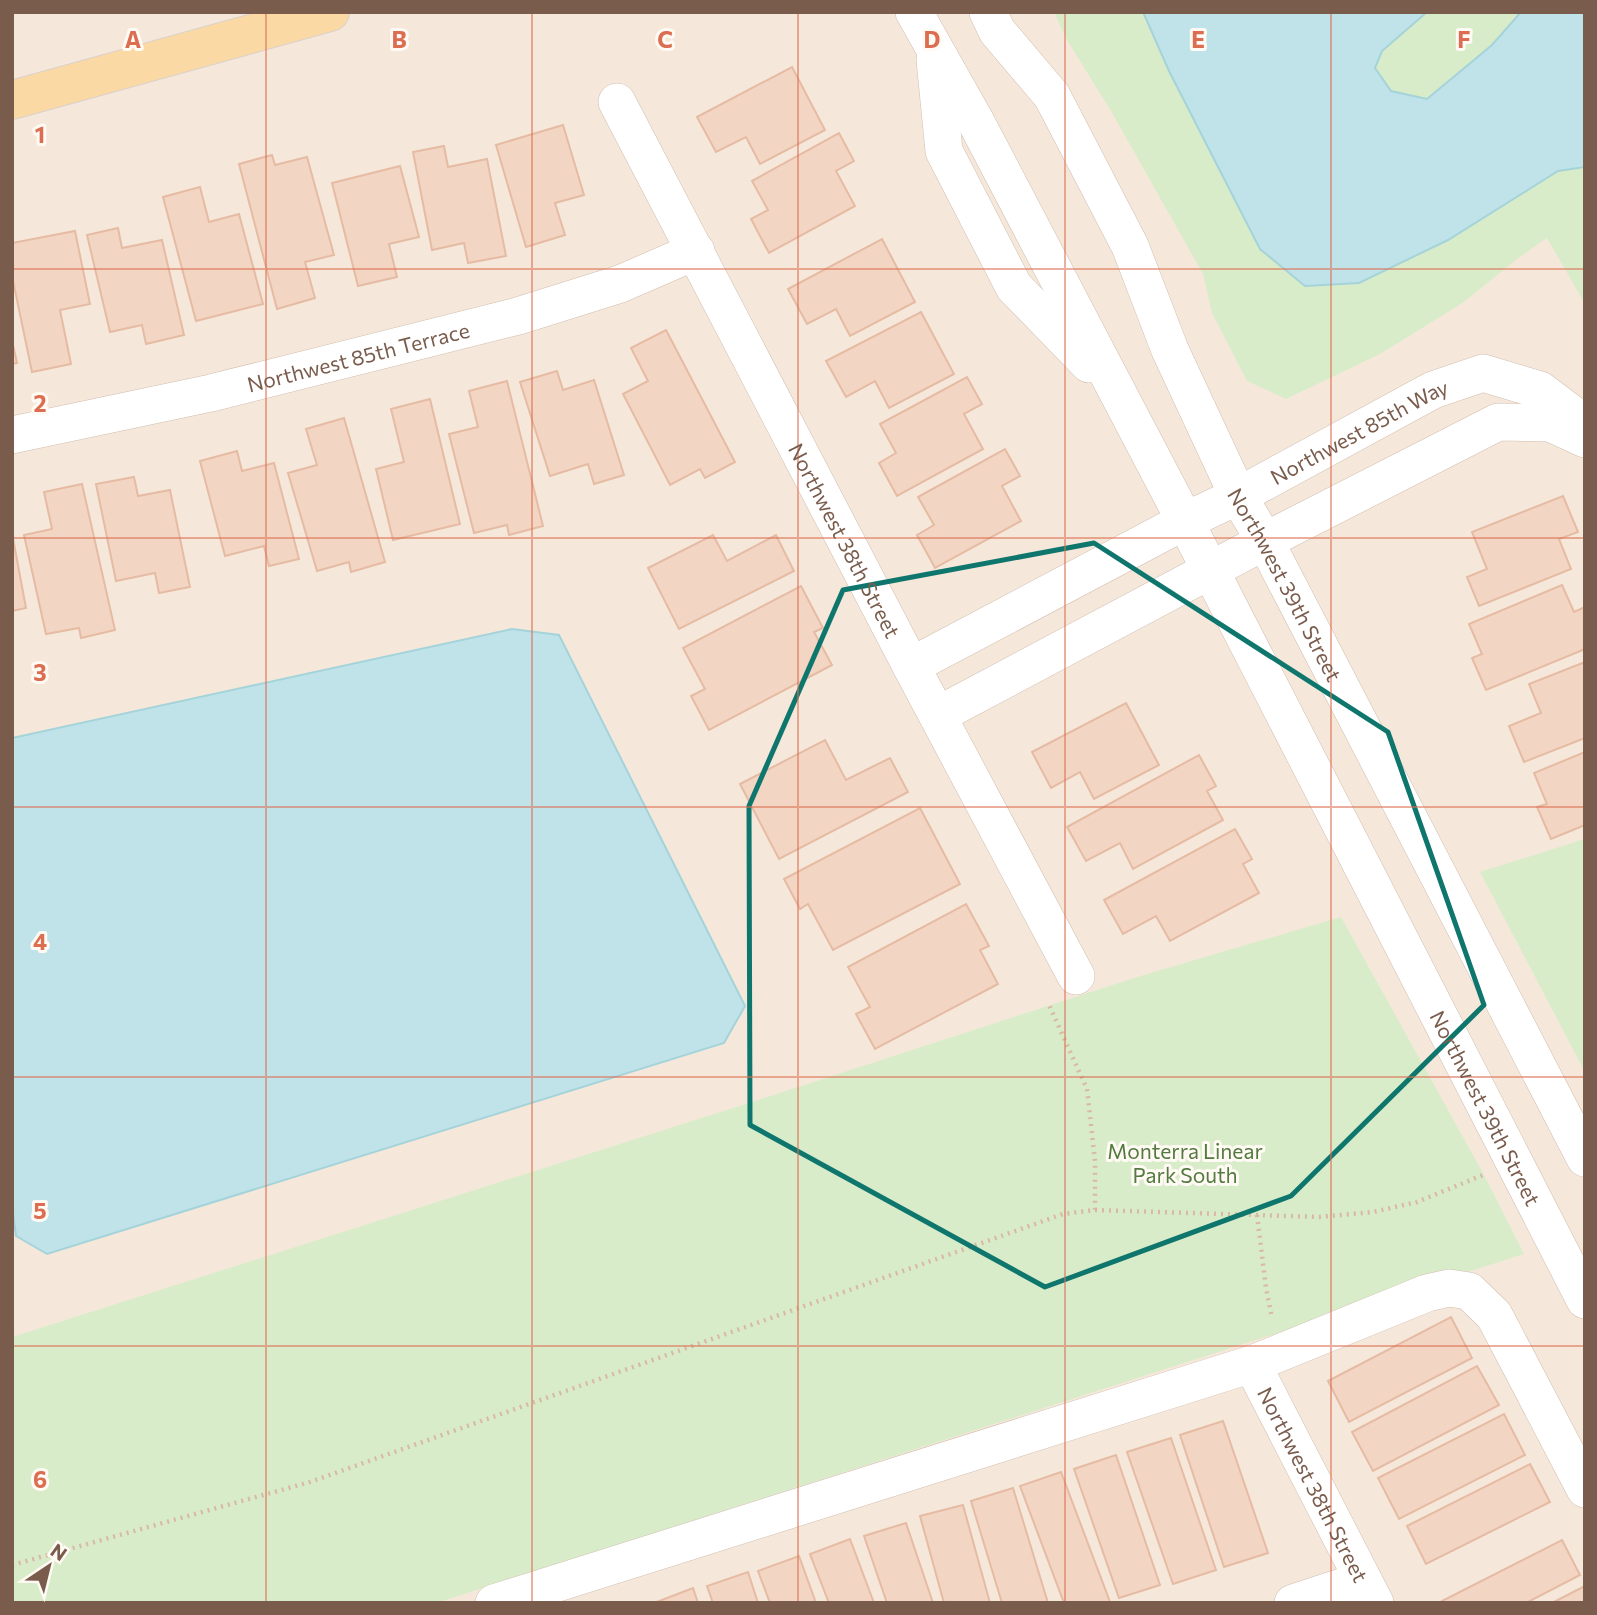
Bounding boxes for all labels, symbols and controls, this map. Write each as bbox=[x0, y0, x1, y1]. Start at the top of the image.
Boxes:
text: A bbox=[125, 25, 142, 53]
text: B bbox=[391, 25, 407, 53]
text: C bbox=[657, 25, 673, 53]
text: D bbox=[924, 25, 941, 53]
text: E bbox=[1191, 25, 1205, 53]
text: F bbox=[1457, 25, 1471, 53]
text: 1 bbox=[35, 120, 45, 148]
street label: Northwest 85th Terrace bbox=[244, 316, 472, 396]
street label: Northwest 85th Way bbox=[1266, 373, 1451, 489]
text: 2 bbox=[33, 389, 47, 417]
street label: Northwest 38th Street bbox=[784, 439, 906, 641]
street label: Northwest 39th Street bbox=[1223, 483, 1348, 685]
text: 3 bbox=[33, 658, 47, 686]
text: 4 bbox=[33, 927, 47, 955]
street label: Northwest 39th Street bbox=[1426, 1006, 1547, 1209]
park label: Monterra Linear Park South bbox=[1107, 1138, 1263, 1187]
text: 5 bbox=[33, 1196, 47, 1224]
street label: Northwest 38th Street bbox=[1253, 1382, 1374, 1586]
text: 6 bbox=[33, 1465, 47, 1493]
north arrow bbox=[14, 1531, 84, 1601]
text: N bbox=[47, 1538, 71, 1565]

